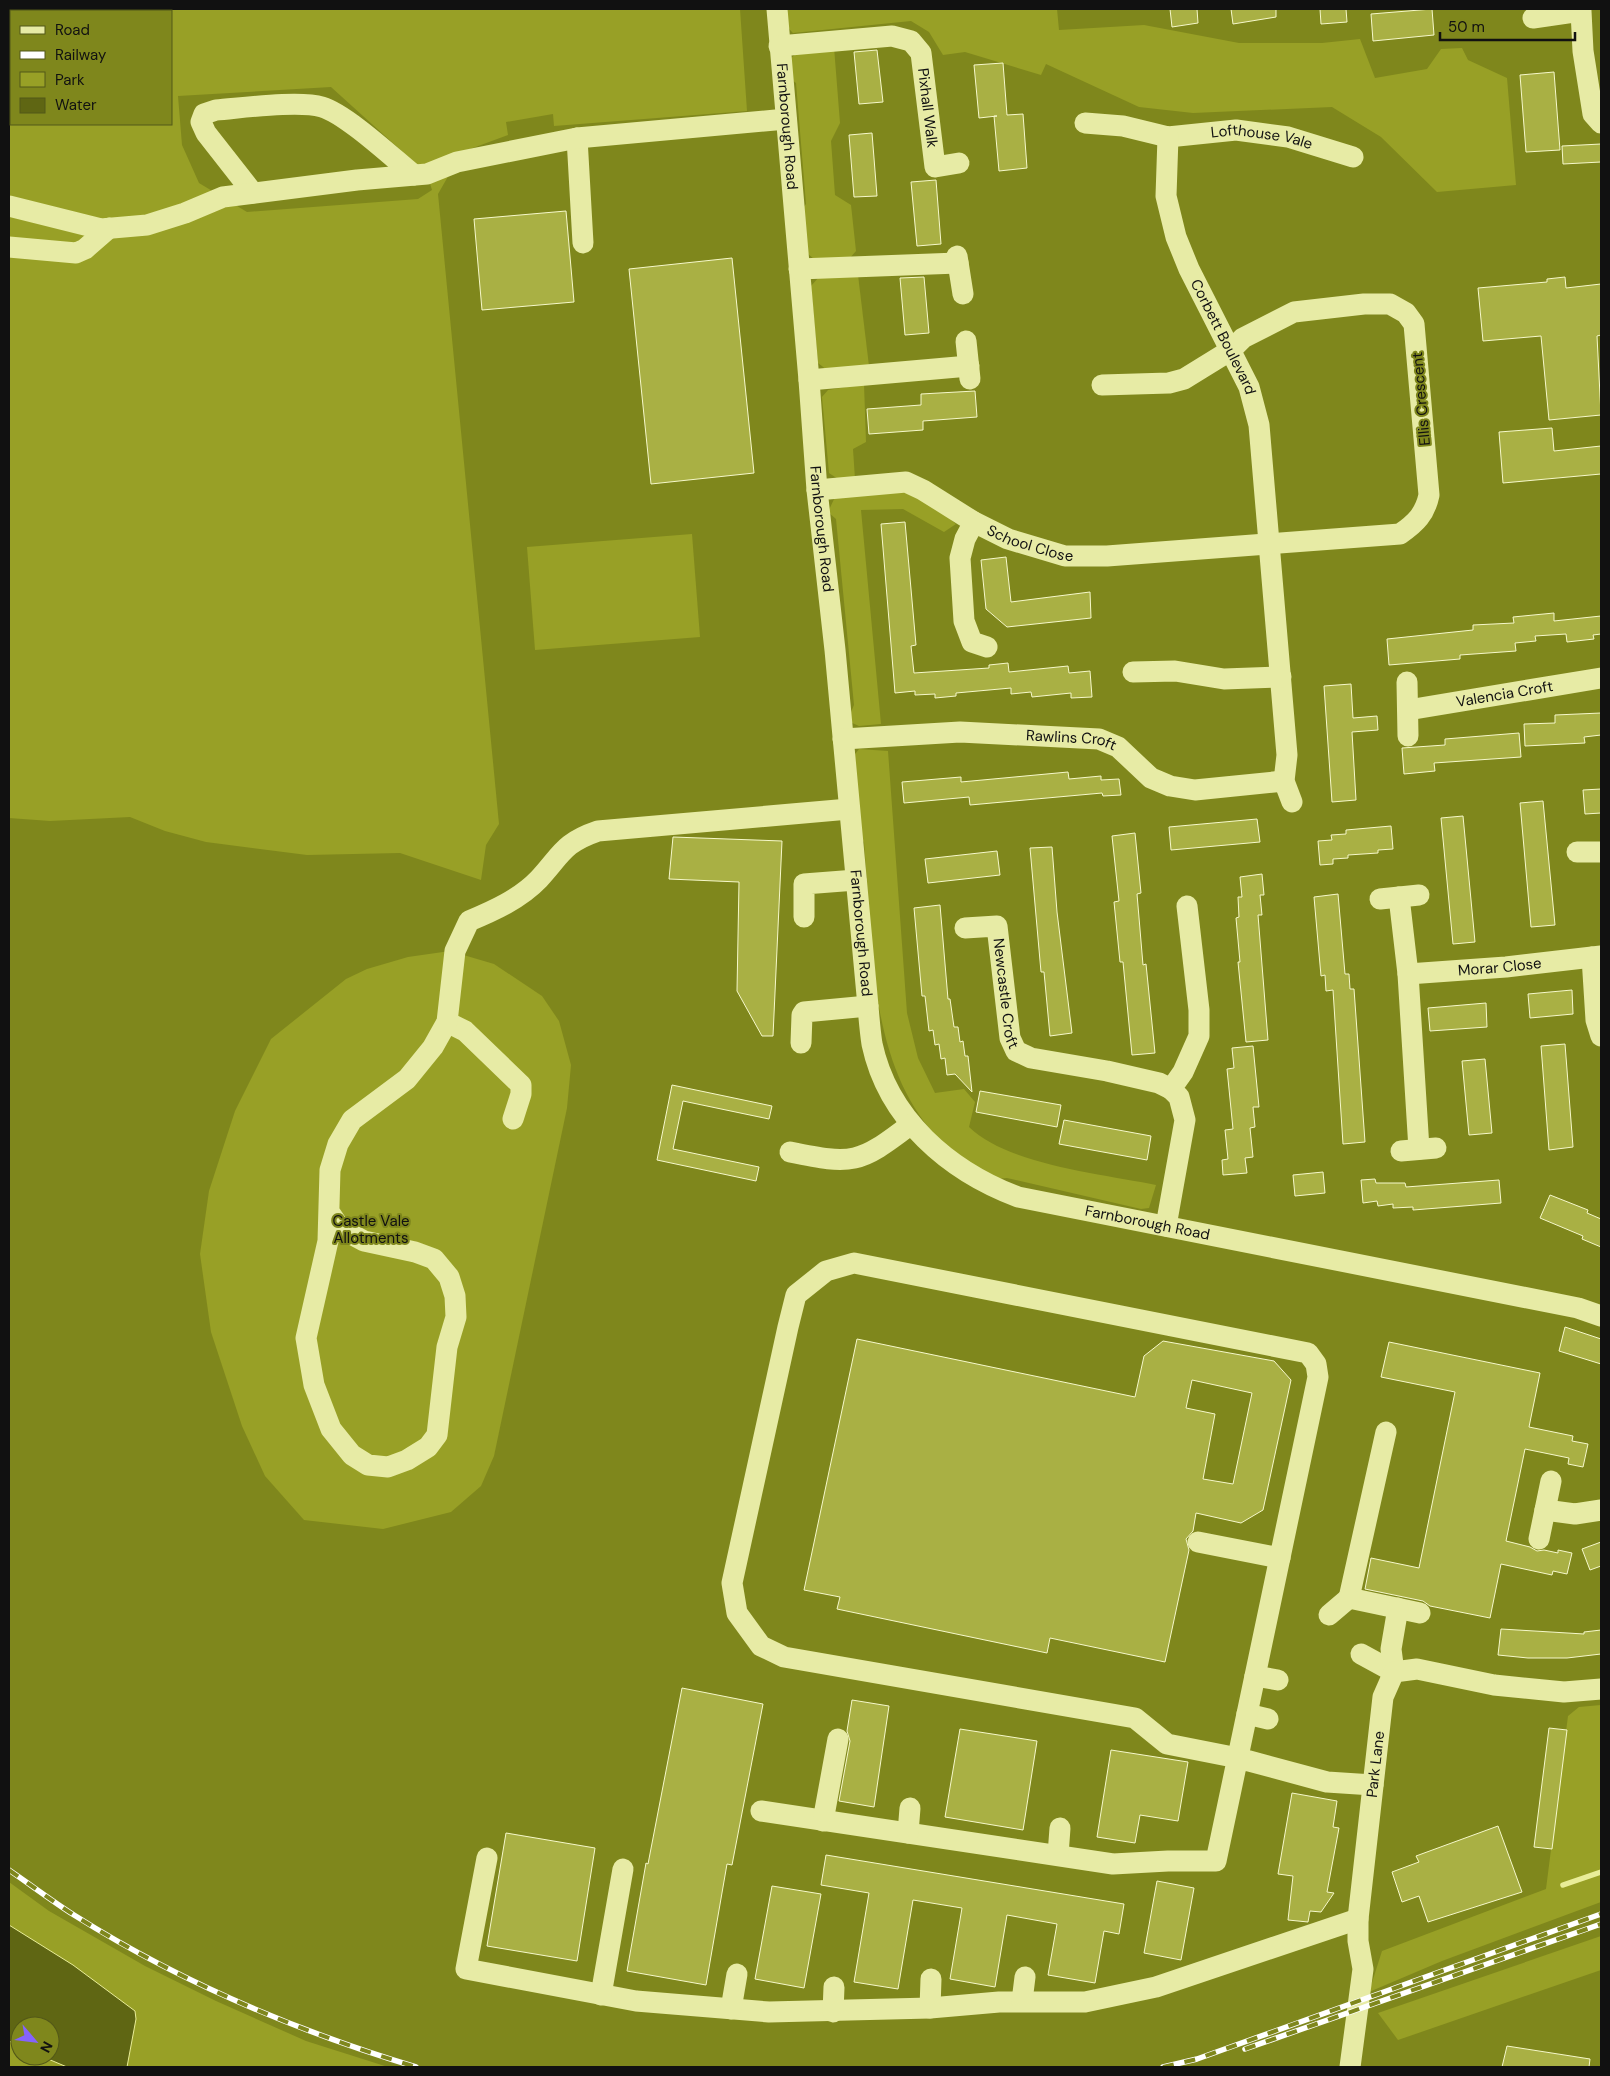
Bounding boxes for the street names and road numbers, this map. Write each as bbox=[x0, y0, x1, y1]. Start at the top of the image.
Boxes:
street label: Farnborough Road bbox=[772, 62, 803, 191]
street label: Pixhall Walk bbox=[913, 67, 943, 149]
street label: Lofthouse Vale bbox=[1210, 120, 1315, 154]
street label: Corbett Boulevard bbox=[1186, 276, 1261, 397]
street label: Ellis Crescent bbox=[1407, 351, 1435, 447]
street label: Farnborough Road bbox=[805, 465, 838, 593]
street label: School Close bbox=[983, 520, 1073, 566]
street label: Valencia Croft bbox=[1455, 676, 1555, 712]
street label: Rawlins Croft bbox=[1026, 725, 1120, 755]
street label: Farnborough Road bbox=[845, 869, 877, 997]
street label: Newcastle Croft bbox=[988, 937, 1024, 1052]
street label: Morar Close bbox=[1457, 953, 1543, 980]
street label: Farnborough Road bbox=[1083, 1201, 1212, 1245]
street label: Park Lane bbox=[1362, 1730, 1389, 1799]

